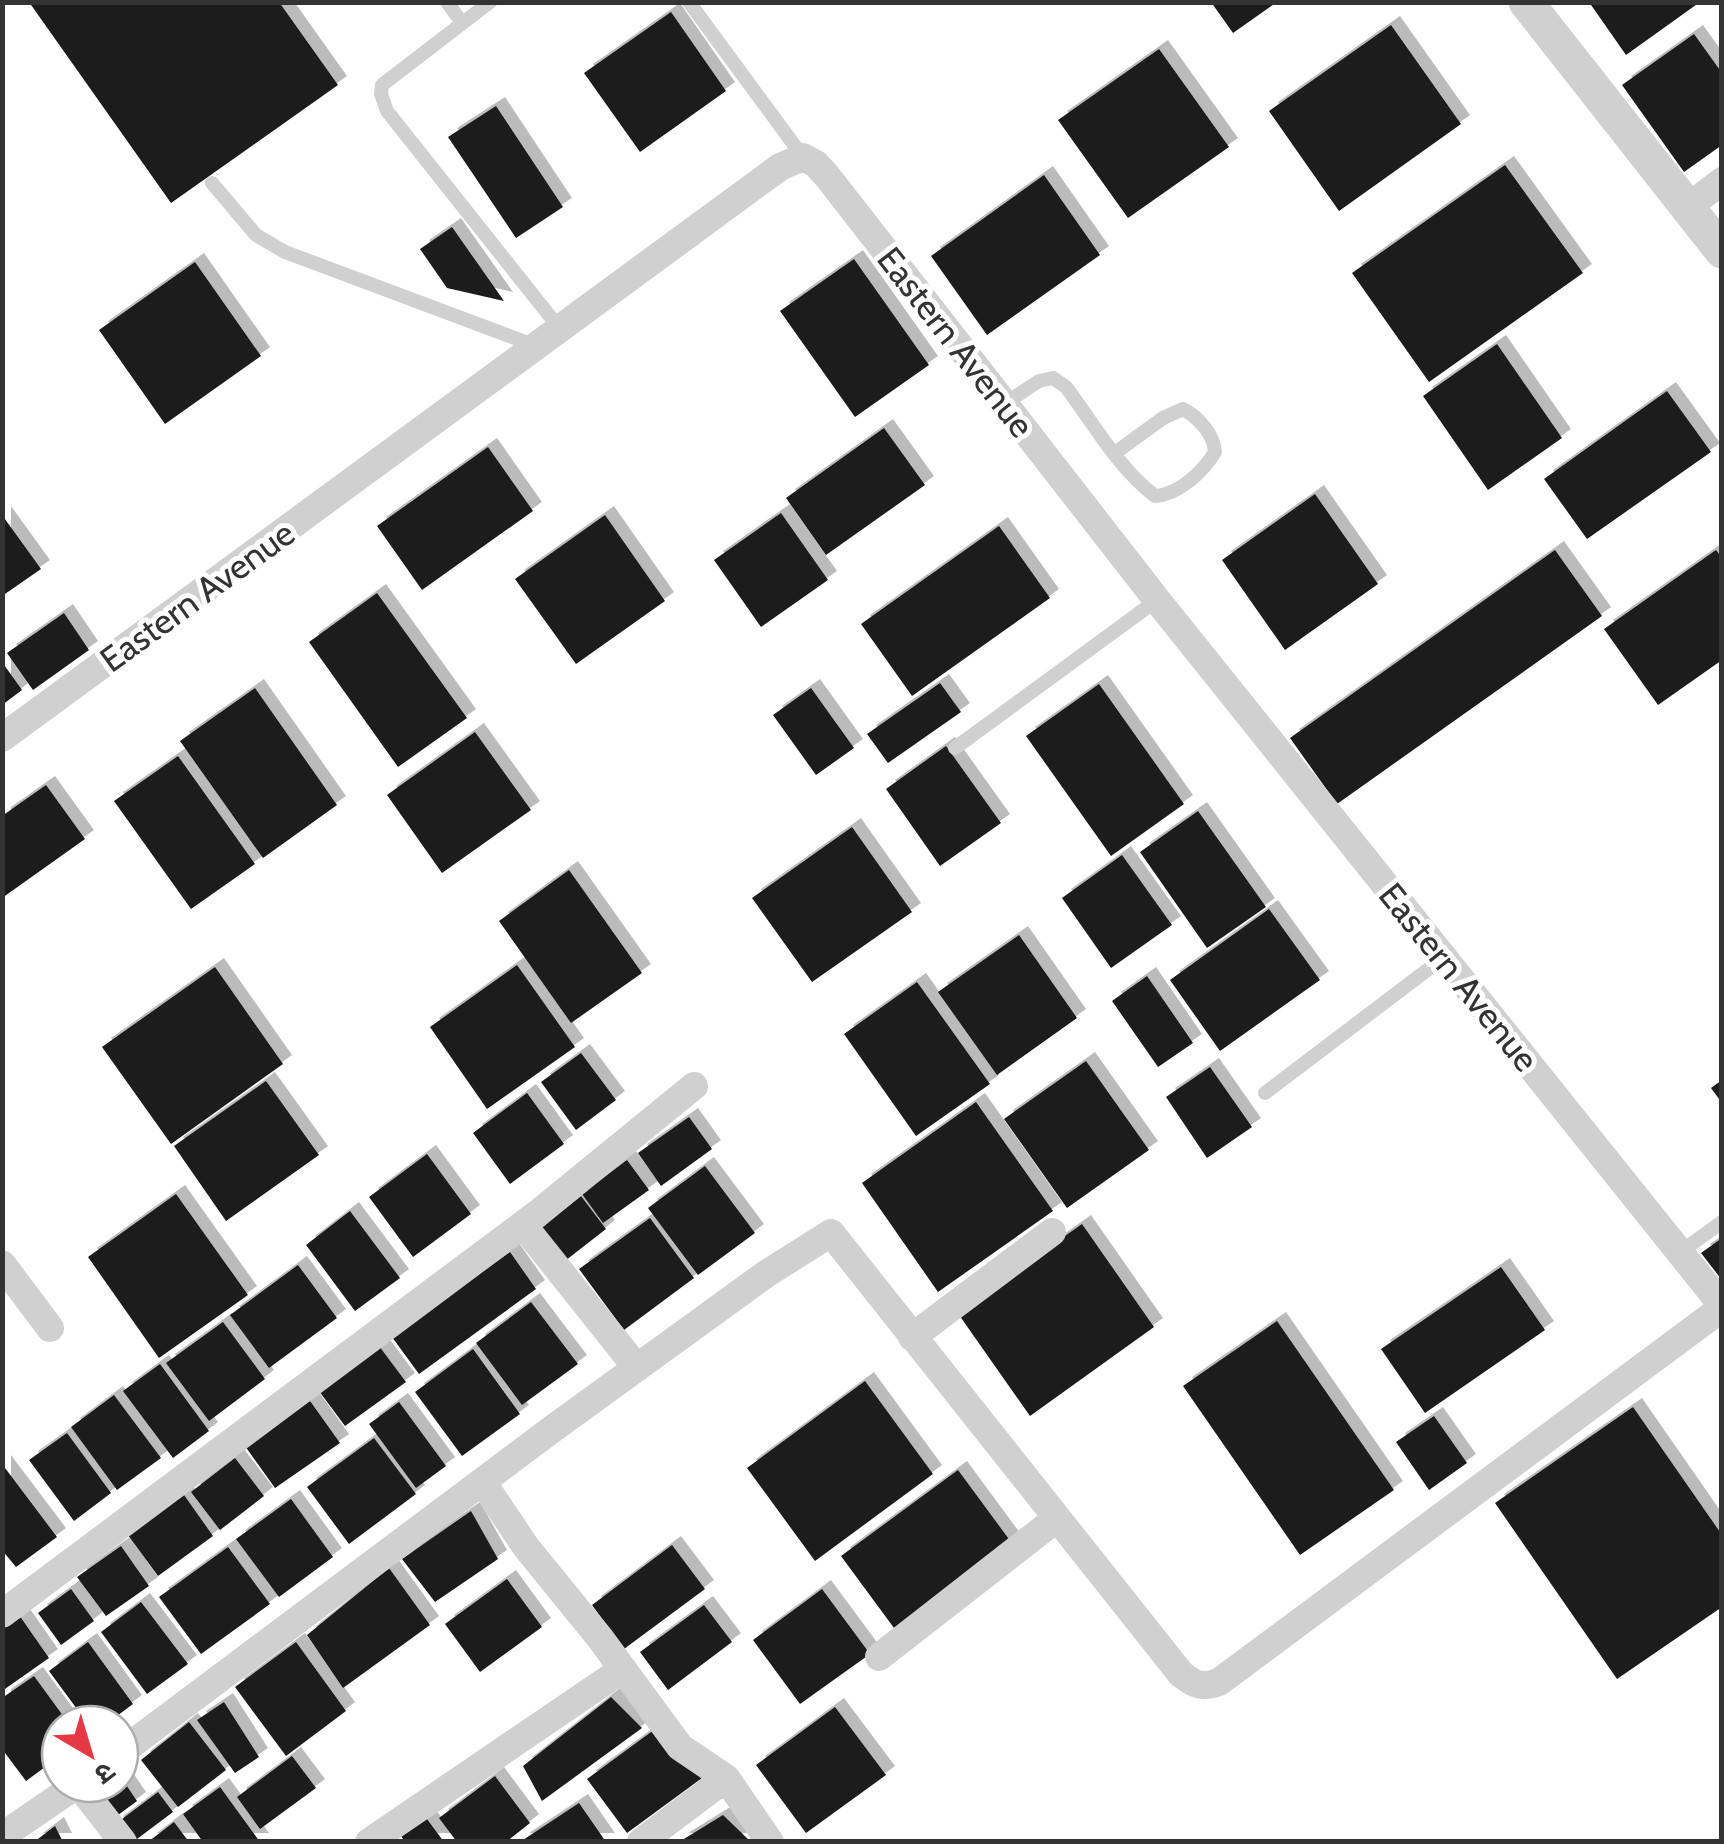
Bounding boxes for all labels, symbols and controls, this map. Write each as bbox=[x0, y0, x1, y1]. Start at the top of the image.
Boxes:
street label: Eastern Avenue bbox=[868, 238, 1044, 446]
street label: Eastern Avenue bbox=[91, 511, 303, 681]
street label: Eastern Avenue bbox=[1370, 874, 1548, 1080]
north arrow bbox=[40, 1704, 140, 1804]
text: उ bbox=[88, 1755, 122, 1793]

